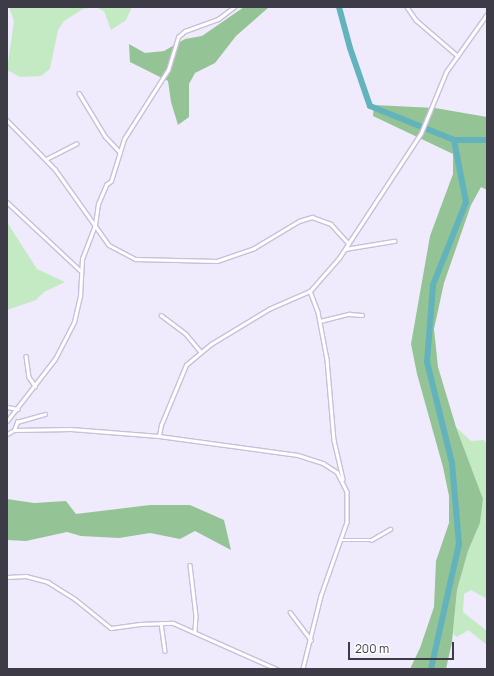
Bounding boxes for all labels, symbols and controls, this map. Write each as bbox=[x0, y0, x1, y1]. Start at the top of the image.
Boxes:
scale bar bbox=[350, 634, 456, 660]
text: 200 m bbox=[355, 640, 389, 657]

